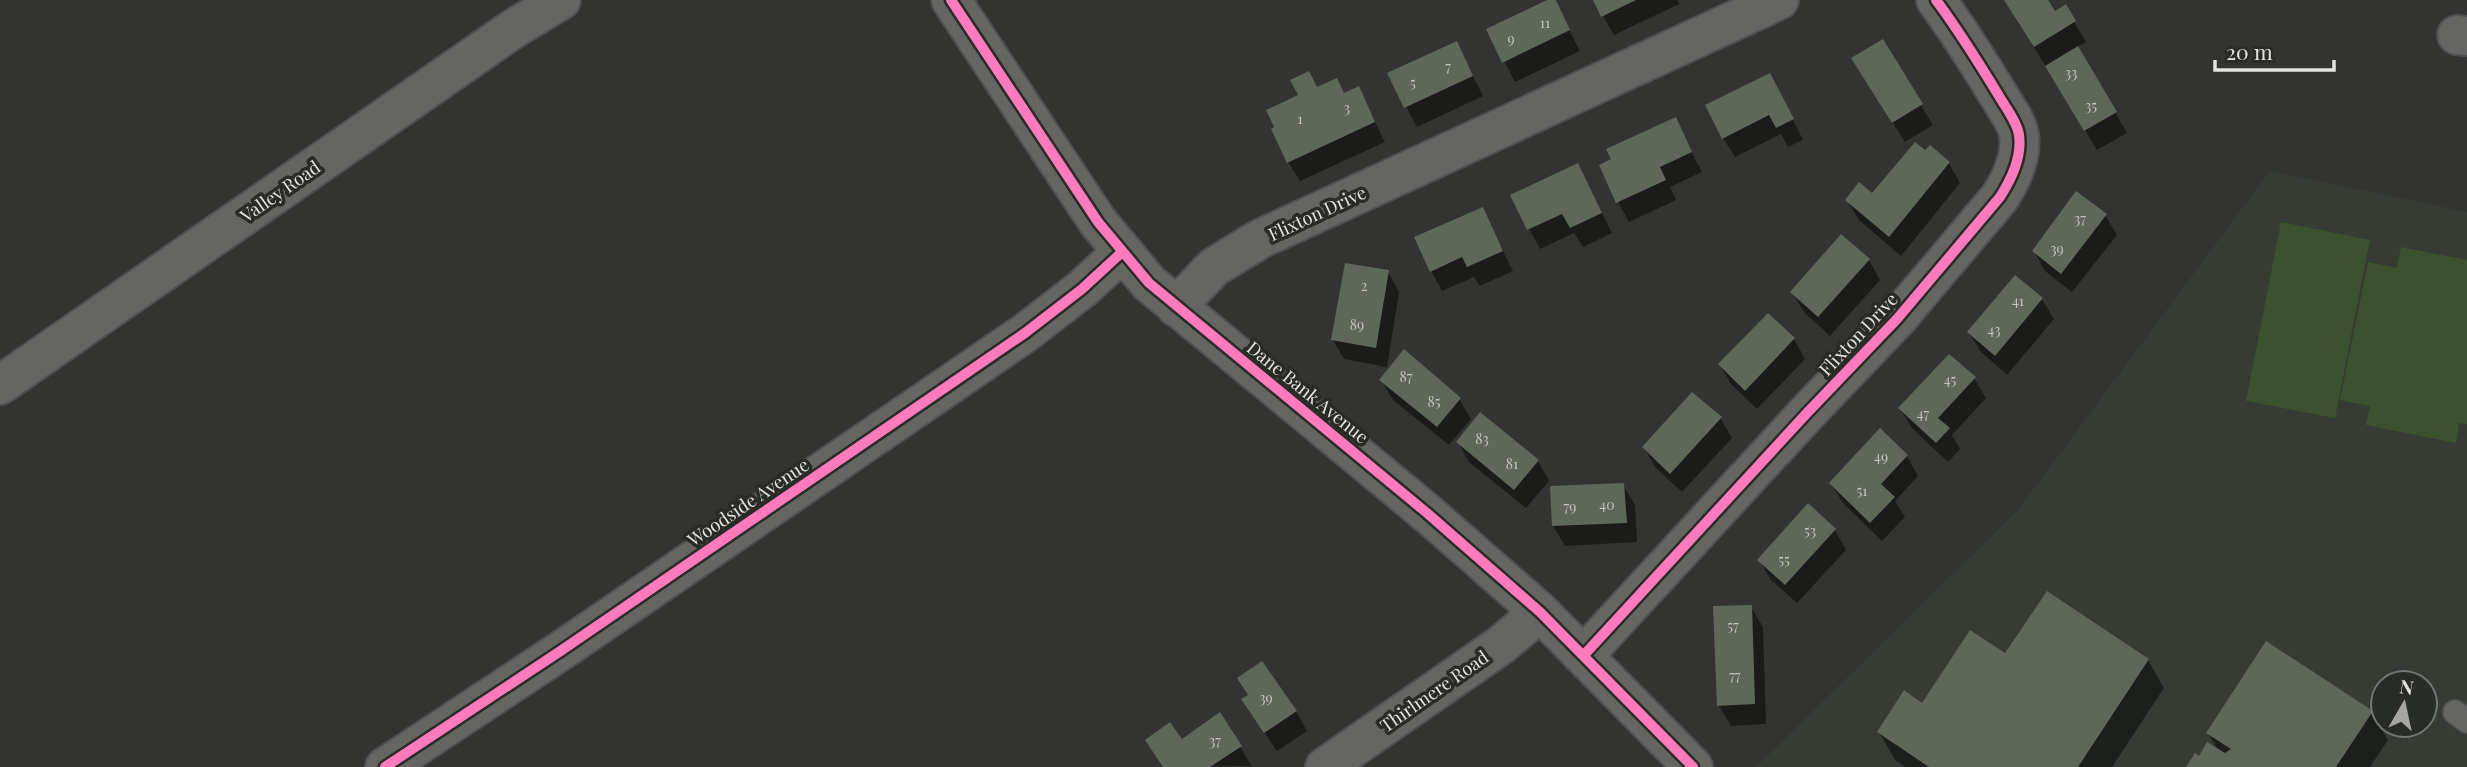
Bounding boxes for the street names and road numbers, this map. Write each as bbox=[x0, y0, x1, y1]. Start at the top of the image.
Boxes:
street label: Valley Road bbox=[234, 154, 325, 228]
street label: Flixton Drive bbox=[1264, 180, 1370, 246]
street label: Flixton Drive bbox=[1813, 287, 1903, 381]
street label: Dane Bank Avenue bbox=[1242, 335, 1374, 449]
street label: Woodside Avenue bbox=[682, 453, 813, 552]
street label: Thirlmere Road bbox=[1375, 644, 1493, 737]

